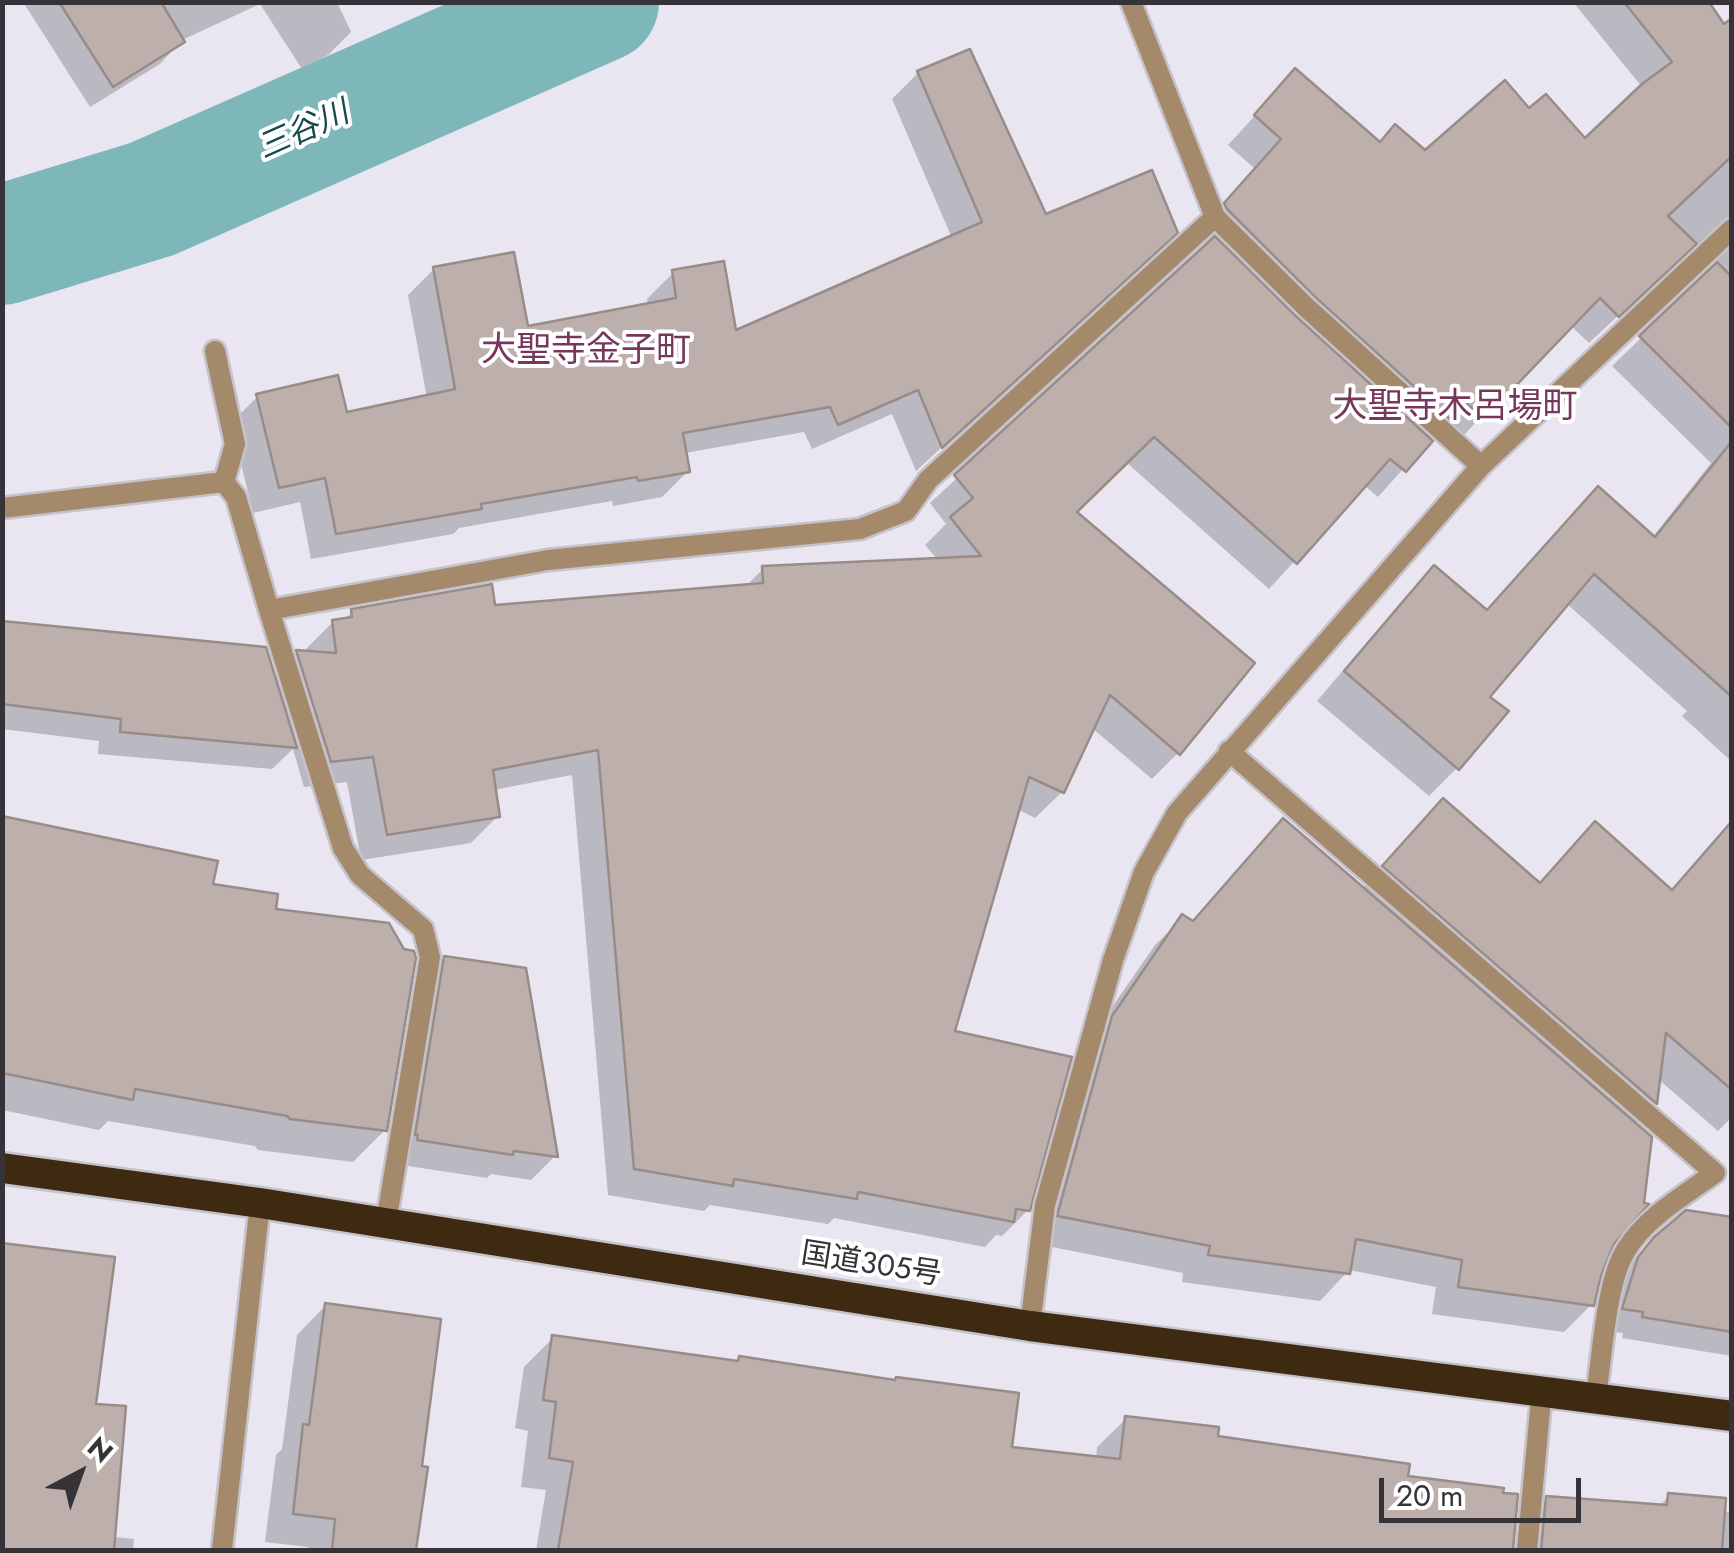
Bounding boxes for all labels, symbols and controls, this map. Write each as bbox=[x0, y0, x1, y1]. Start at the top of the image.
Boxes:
water label: 三谷川 bbox=[252, 95, 356, 169]
district label: 大聖寺金子町 bbox=[481, 332, 691, 374]
district label: 大聖寺木呂場町 bbox=[1333, 388, 1577, 430]
street label: 国道305号 bbox=[798, 1237, 944, 1295]
north arrow bbox=[30, 1423, 130, 1523]
text: N bbox=[78, 1427, 122, 1473]
scale bar bbox=[1384, 1458, 1586, 1520]
text: 20 m bbox=[1396, 1474, 1463, 1517]

